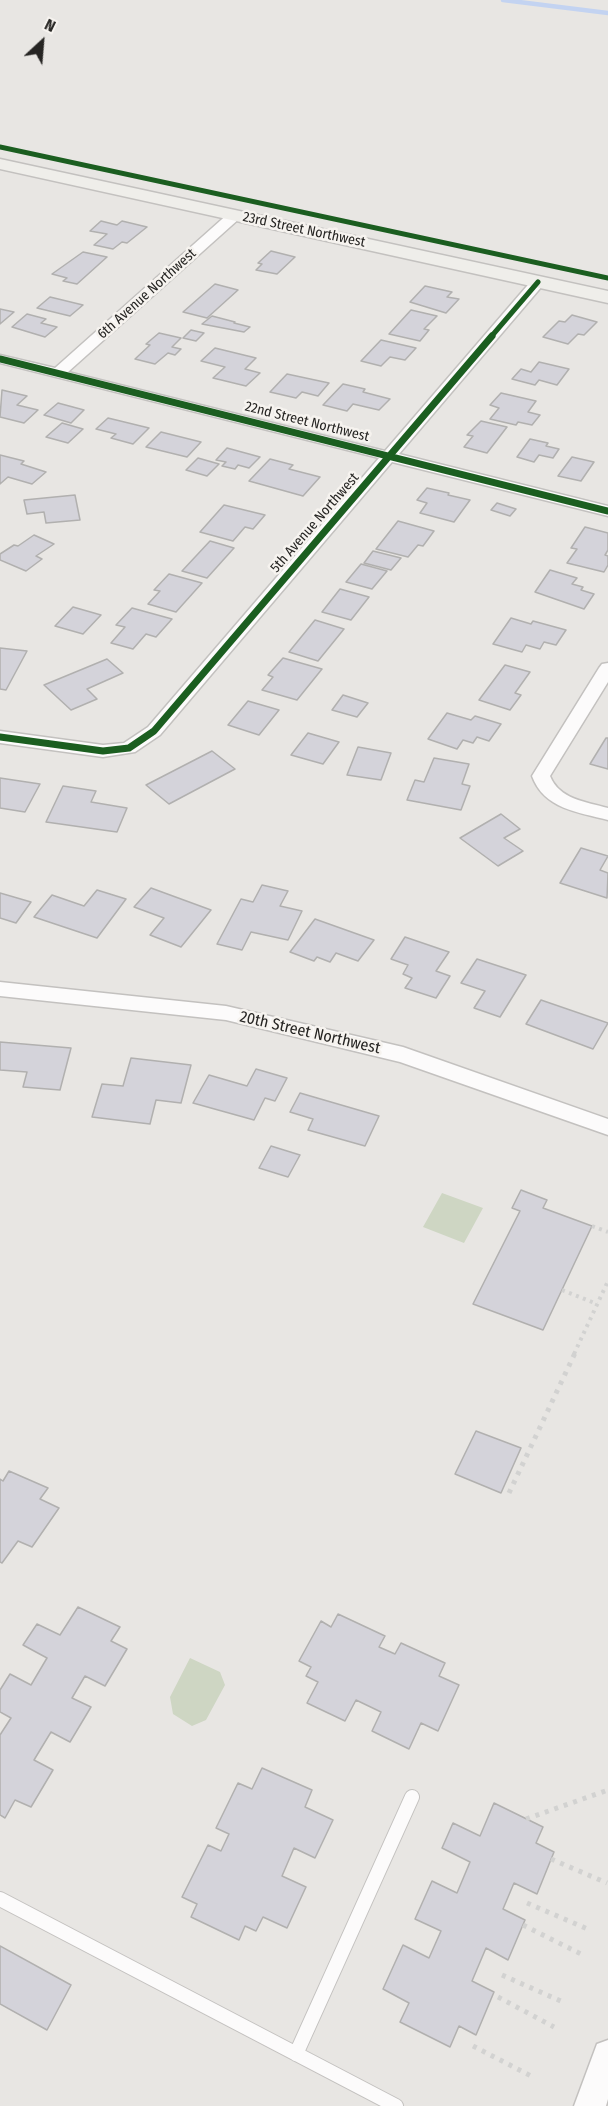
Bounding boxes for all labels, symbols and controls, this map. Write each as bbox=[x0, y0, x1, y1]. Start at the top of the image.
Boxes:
north arrow bbox=[12, 12, 72, 72]
text: N bbox=[42, 15, 59, 36]
street label: 23rd Street Northwest bbox=[241, 209, 367, 251]
street label: 6th Avenue Northwest bbox=[94, 245, 200, 343]
street label: 22nd Street Northwest bbox=[243, 398, 371, 446]
street label: 5th Avenue Northwest bbox=[267, 470, 363, 576]
street label: 20th Street Northwest bbox=[238, 1007, 382, 1059]

